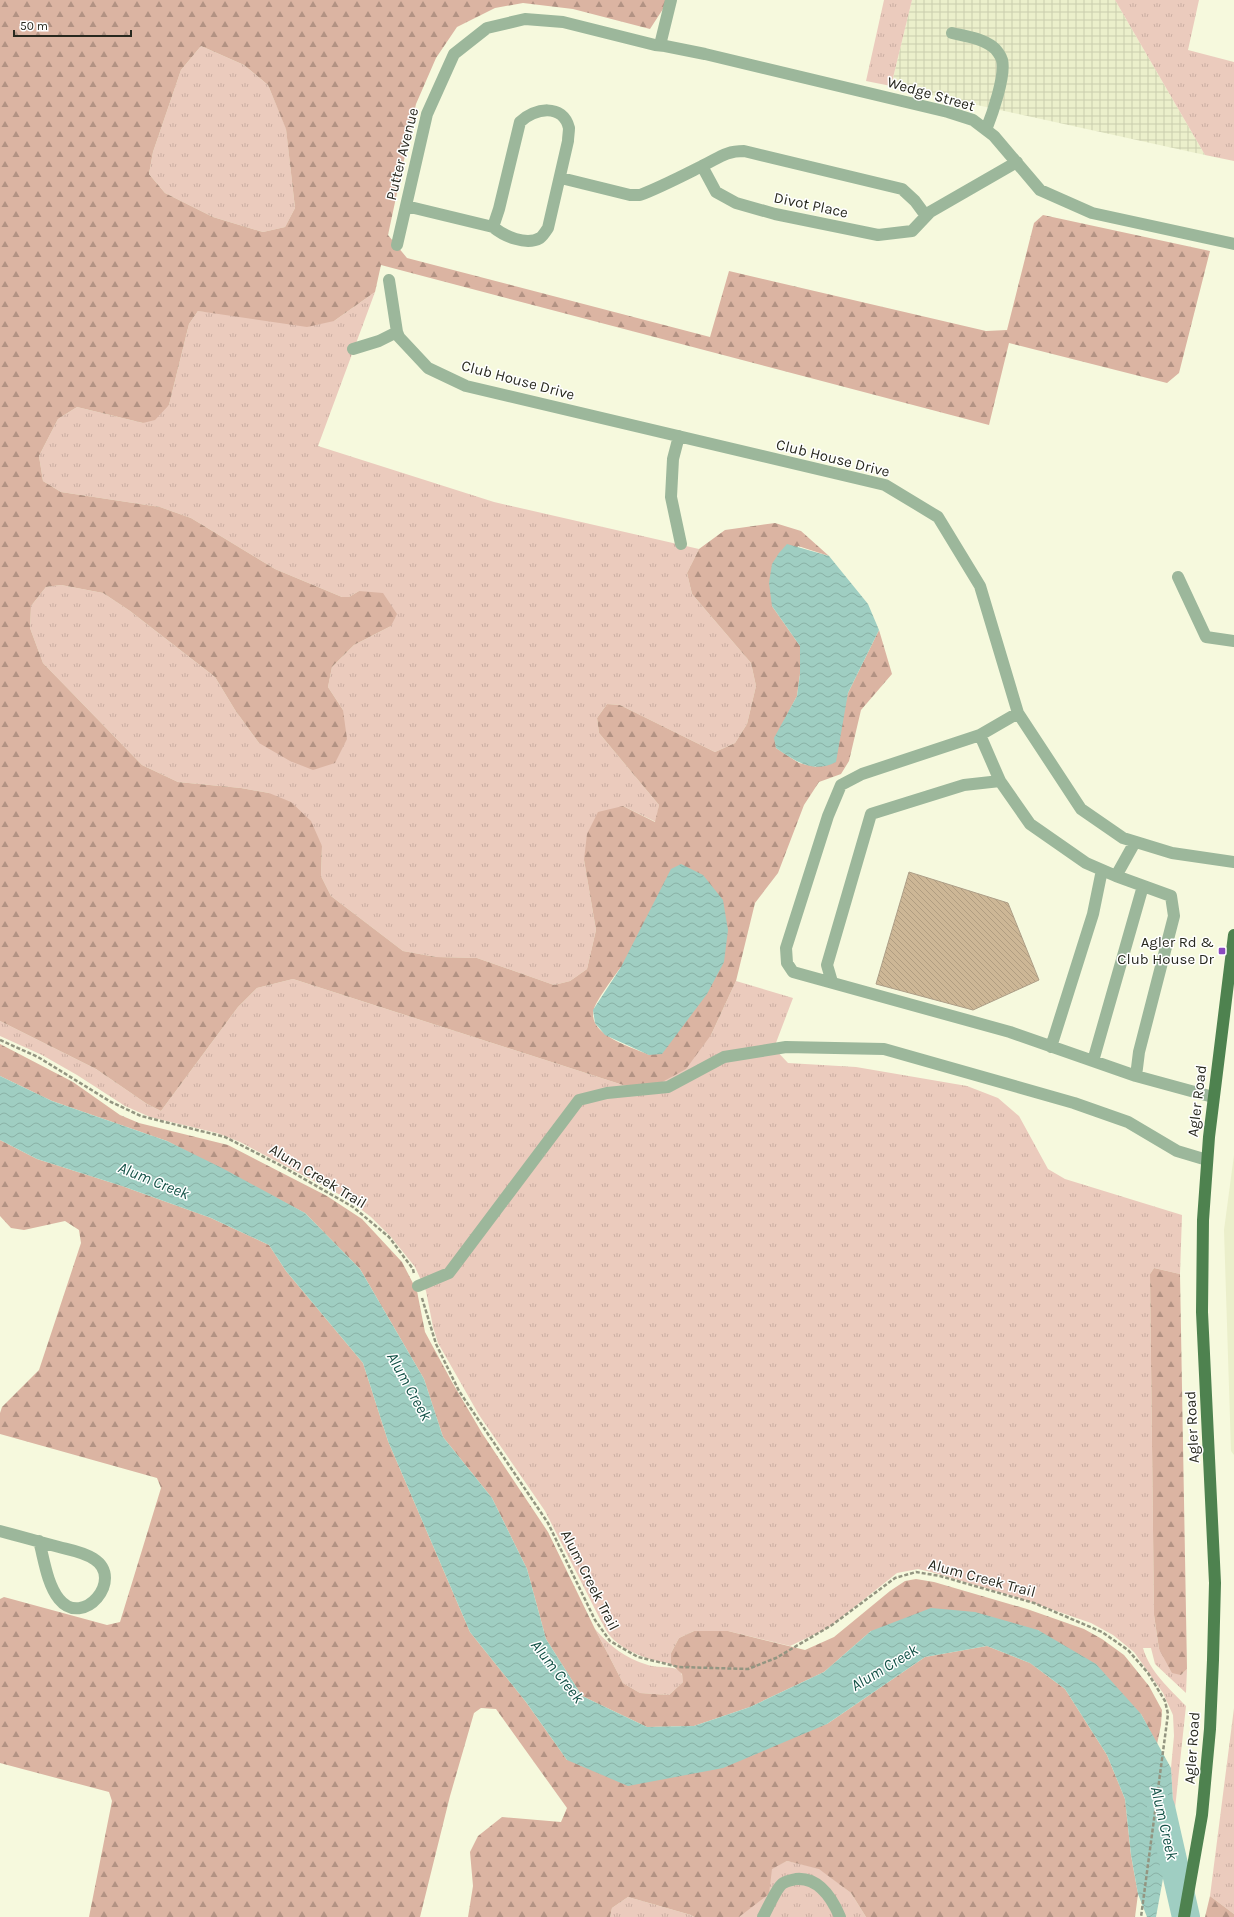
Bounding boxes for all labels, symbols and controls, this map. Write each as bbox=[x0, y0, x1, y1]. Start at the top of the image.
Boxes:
scale bar bbox=[14, 12, 131, 38]
text: 50 m bbox=[20, 19, 48, 33]
street label: Wedge Street bbox=[885, 73, 977, 115]
street label: Putter Avenue bbox=[382, 106, 422, 202]
street label: Divot Place bbox=[772, 188, 850, 222]
street label: Club House Drive bbox=[459, 356, 577, 404]
street label: Club House Drive bbox=[774, 435, 892, 481]
place label: Agler Rd & Club House Dr bbox=[1117, 933, 1215, 968]
marker: Agler Rd & Club House Dr bbox=[1217, 946, 1227, 956]
street label: Agler Road bbox=[1184, 1064, 1210, 1138]
street label: Alum Creek Trail bbox=[266, 1140, 370, 1212]
water label: Alum Creek bbox=[115, 1158, 193, 1204]
water label: Alum Creek bbox=[383, 1349, 437, 1424]
street label: Agler Road bbox=[1181, 1390, 1203, 1464]
street label: Alum Creek Trail bbox=[557, 1527, 623, 1633]
street label: Alum Creek Trail bbox=[926, 1555, 1038, 1601]
water label: Alum Creek bbox=[527, 1636, 589, 1707]
water label: Alum Creek bbox=[847, 1639, 922, 1695]
street label: Agler Road bbox=[1180, 1711, 1204, 1785]
water label: Alum Creek bbox=[1147, 1784, 1182, 1863]

